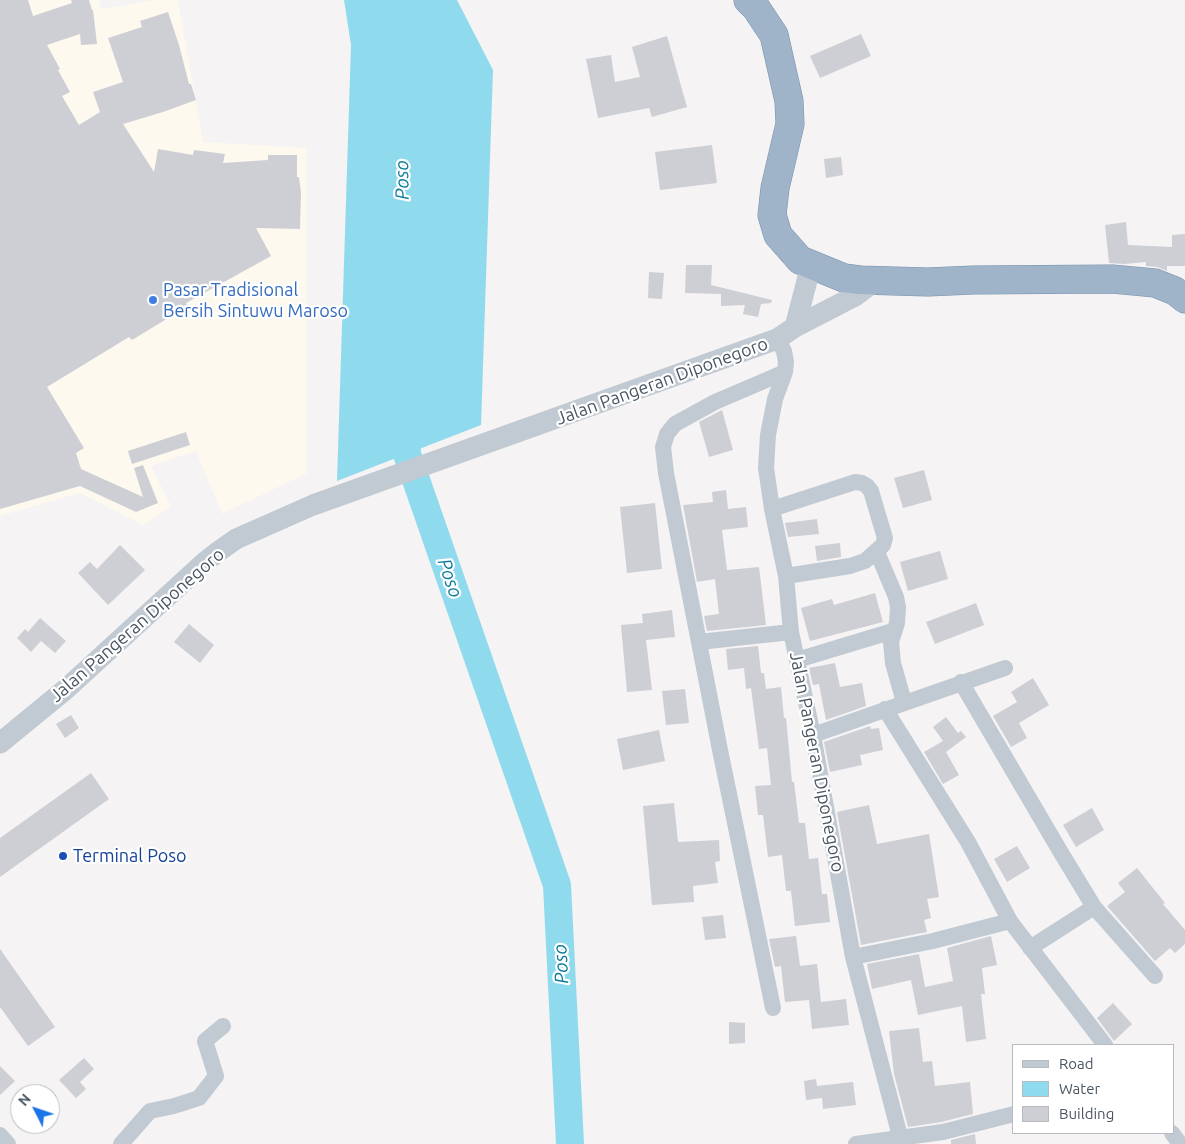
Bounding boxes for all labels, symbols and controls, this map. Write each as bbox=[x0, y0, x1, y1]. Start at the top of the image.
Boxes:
water label: Poso bbox=[390, 160, 414, 200]
place label: Pasar Tradisional Bersih Sintuwu Maroso bbox=[163, 279, 348, 322]
marker: Pasar Tradisional Bersih Sintuwu Maroso bbox=[147, 294, 159, 306]
street label: Jalan Pangeran Diponegoro bbox=[553, 333, 771, 429]
street label: Jalan Pangeran Diponegoro bbox=[45, 543, 229, 707]
water label: Poso bbox=[433, 556, 467, 600]
street label: Jalan Pangeran Diponegoro bbox=[785, 650, 849, 874]
place label: Terminal Poso bbox=[73, 845, 187, 867]
marker: Terminal Poso bbox=[57, 850, 69, 862]
water label: Poso bbox=[549, 944, 573, 984]
legend bbox=[1012, 1044, 1175, 1134]
text: Road bbox=[1059, 1055, 1094, 1072]
text: Water bbox=[1059, 1080, 1100, 1097]
north arrow bbox=[10, 1084, 60, 1134]
text: N bbox=[15, 1091, 34, 1109]
text: Building bbox=[1059, 1105, 1114, 1122]

